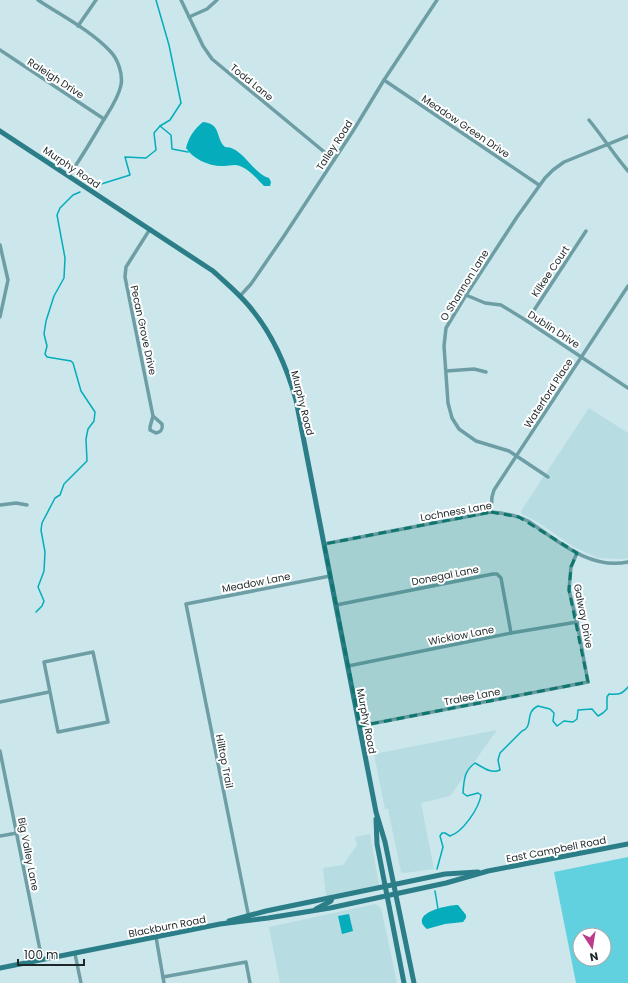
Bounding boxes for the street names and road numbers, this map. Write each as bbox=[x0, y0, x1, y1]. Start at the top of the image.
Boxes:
street label: Raleigh Drive bbox=[24, 54, 87, 102]
street label: Todd Lane bbox=[227, 60, 276, 104]
street label: Meadow Green Drive bbox=[419, 91, 513, 162]
street label: Talley Road bbox=[312, 117, 356, 174]
street label: Murphy Road bbox=[40, 143, 103, 192]
street label: Kilkee Court bbox=[528, 242, 573, 300]
street label: O Shannon Lane bbox=[436, 247, 492, 324]
street label: Pecan Grove Drive bbox=[127, 284, 160, 376]
street label: Dublin Drive bbox=[525, 307, 583, 352]
street label: Waterford Place bbox=[520, 356, 577, 431]
street label: Murphy Road bbox=[287, 369, 318, 437]
street label: Lochness Lane bbox=[419, 498, 493, 525]
street label: Donegal Lane bbox=[410, 562, 480, 589]
street label: Meadow Lane bbox=[221, 569, 292, 596]
street label: Galway Drive bbox=[570, 583, 597, 650]
street label: Wicklow Lane bbox=[427, 622, 495, 649]
street label: Tralee Lane bbox=[443, 684, 502, 709]
street label: Murphy Road bbox=[353, 687, 380, 755]
street label: Hilltop Trail bbox=[212, 733, 237, 789]
street label: Big Valley Lane bbox=[14, 816, 43, 892]
street label: East Campbell Road bbox=[505, 832, 607, 867]
street label: Blackburn Road bbox=[127, 912, 207, 941]

